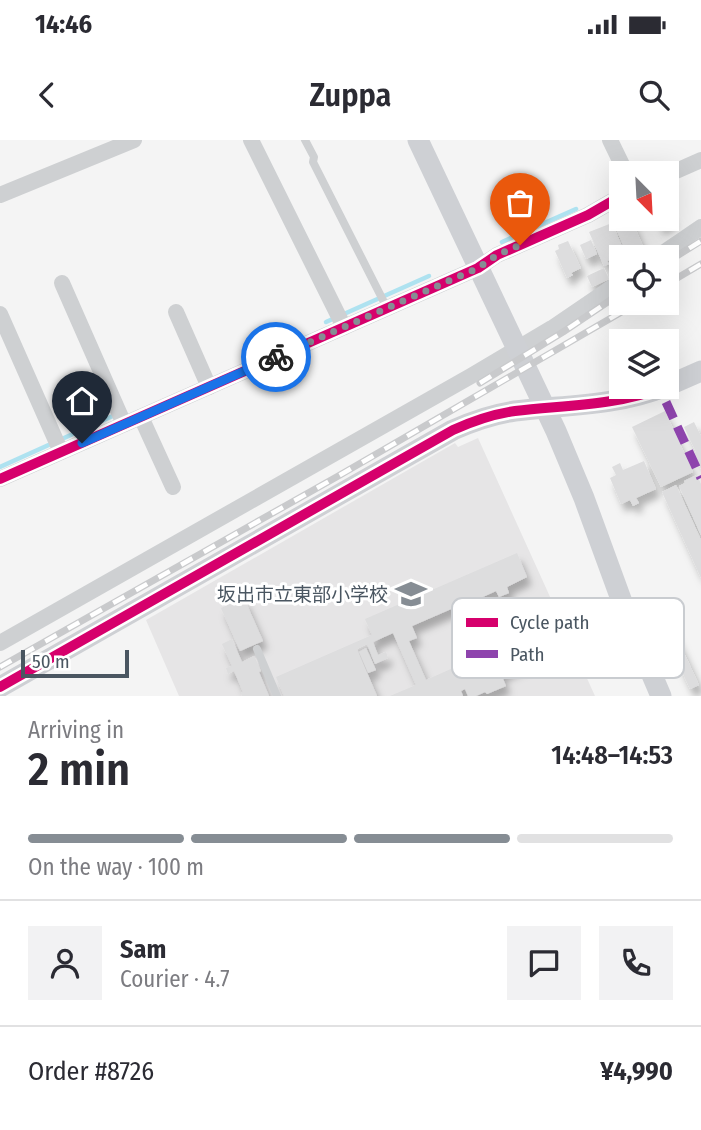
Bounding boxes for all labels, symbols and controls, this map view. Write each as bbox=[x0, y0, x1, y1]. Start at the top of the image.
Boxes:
text: 14:46 bbox=[35, 9, 92, 40]
icon: back bbox=[28, 76, 66, 114]
text: Zuppa bbox=[310, 76, 391, 114]
icon: search bbox=[635, 76, 673, 114]
north arrow bbox=[609, 161, 679, 231]
map controls bbox=[609, 161, 679, 399]
pin bbox=[490, 173, 550, 245]
icon: bag bbox=[501, 184, 539, 222]
button: locate bbox=[609, 245, 679, 315]
courier bbox=[241, 322, 311, 392]
button: layers bbox=[609, 329, 679, 399]
icon: bike bbox=[257, 338, 295, 376]
pin bbox=[52, 371, 112, 443]
icon: home bbox=[63, 382, 101, 420]
school or university icon: 坂出市立東部小学校 bbox=[394, 577, 428, 611]
place label: 坂出市立東部小学校 bbox=[217, 583, 388, 606]
legend bbox=[452, 598, 684, 678]
text: Cycle path bbox=[510, 611, 589, 634]
text: Path bbox=[510, 643, 545, 666]
scale bar bbox=[21, 647, 130, 679]
text: 50 m bbox=[32, 650, 70, 673]
text: Arriving in bbox=[28, 716, 124, 744]
text: 14:48–14:53 bbox=[551, 740, 673, 771]
text: 2 min bbox=[28, 742, 130, 797]
text: On the way · 100 m bbox=[28, 853, 204, 881]
button: person bbox=[28, 926, 102, 1000]
button: chat bbox=[507, 926, 581, 1000]
button: phone bbox=[599, 926, 673, 1000]
text: Sam bbox=[120, 934, 166, 965]
text: Courier · 4.7 bbox=[120, 965, 230, 993]
text: Order #8726 bbox=[28, 1056, 154, 1087]
text: ¥4,990 bbox=[600, 1056, 673, 1087]

